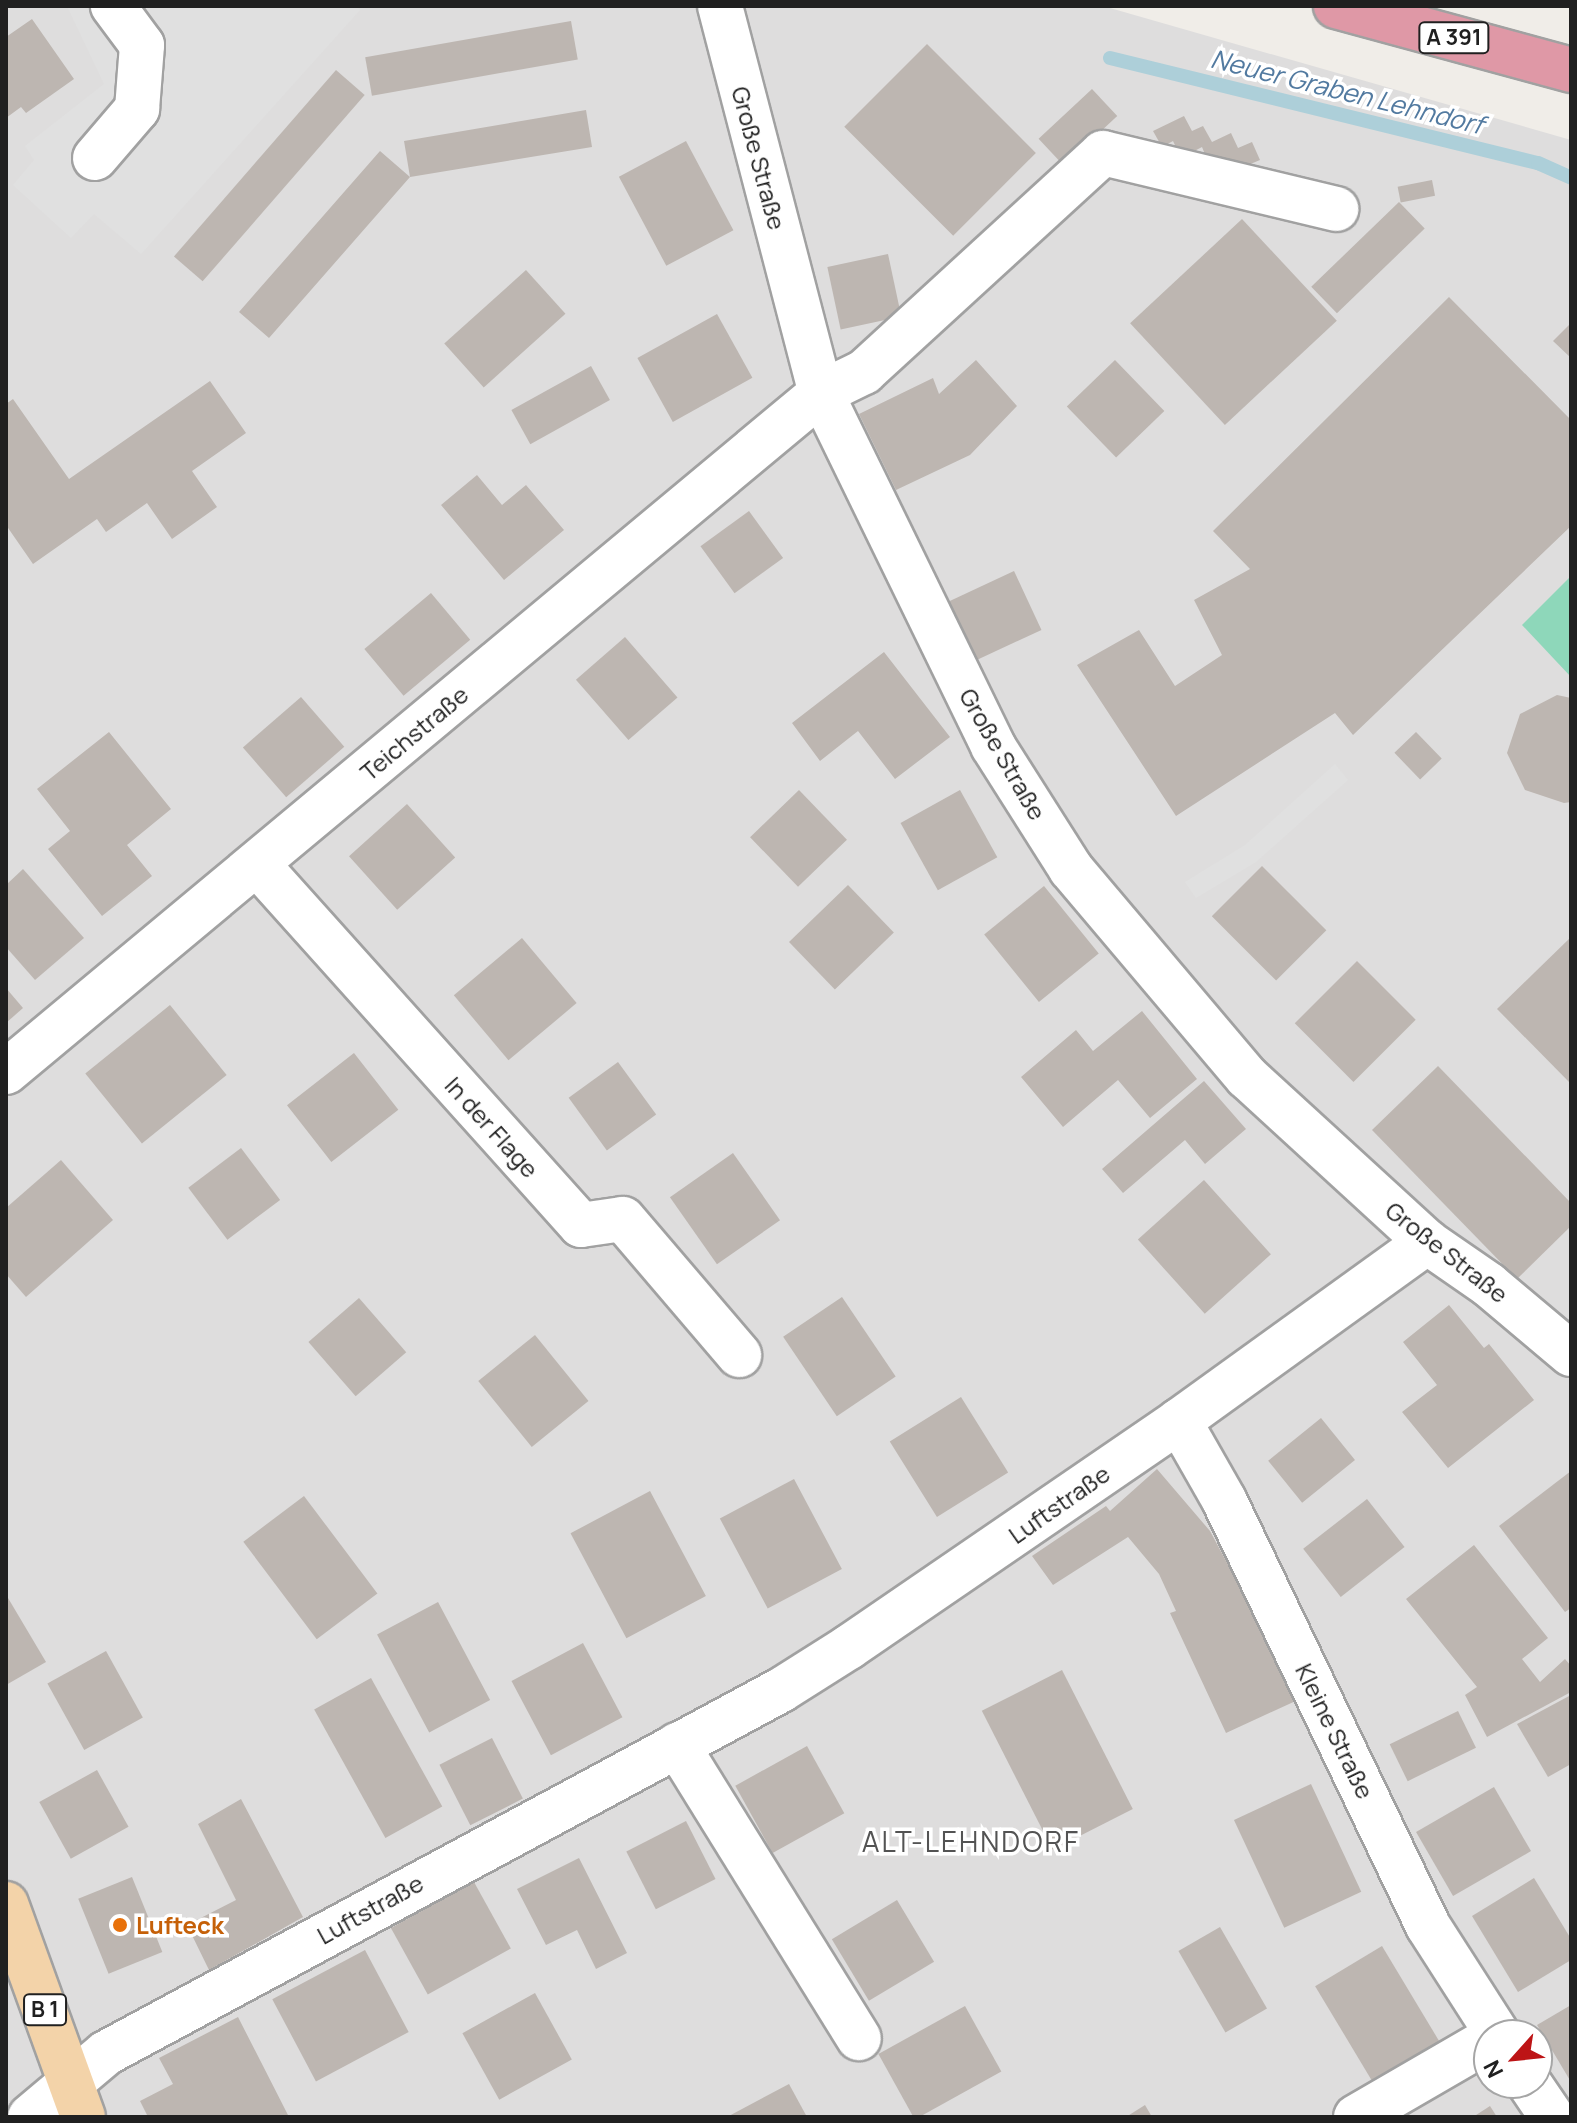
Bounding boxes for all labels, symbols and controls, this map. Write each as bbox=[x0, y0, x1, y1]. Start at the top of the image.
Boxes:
road number: A 391 bbox=[1418, 20, 1490, 56]
water label: Neuer Graben Lehndorf bbox=[1208, 43, 1486, 141]
street label: Große Straße bbox=[726, 83, 792, 233]
street label: Teichstraße bbox=[354, 680, 474, 786]
street label: Große Straße bbox=[954, 683, 1052, 825]
street label: In der Flage bbox=[439, 1071, 545, 1183]
street label: Große Straße bbox=[1380, 1195, 1514, 1309]
street label: Luftstraße bbox=[1003, 1459, 1115, 1549]
street label: Kleine Straße bbox=[1290, 1659, 1380, 1803]
district label: ALT-LEHNDORF bbox=[860, 1824, 1082, 1858]
street label: Luftstraße bbox=[312, 1868, 428, 1950]
place label: Lufteck bbox=[136, 1911, 224, 1939]
marker: Lufteck bbox=[111, 1916, 129, 1934]
road number: B 1 bbox=[23, 1992, 67, 2028]
north arrow bbox=[1473, 2019, 1553, 2099]
text: N bbox=[1476, 2055, 1510, 2083]

